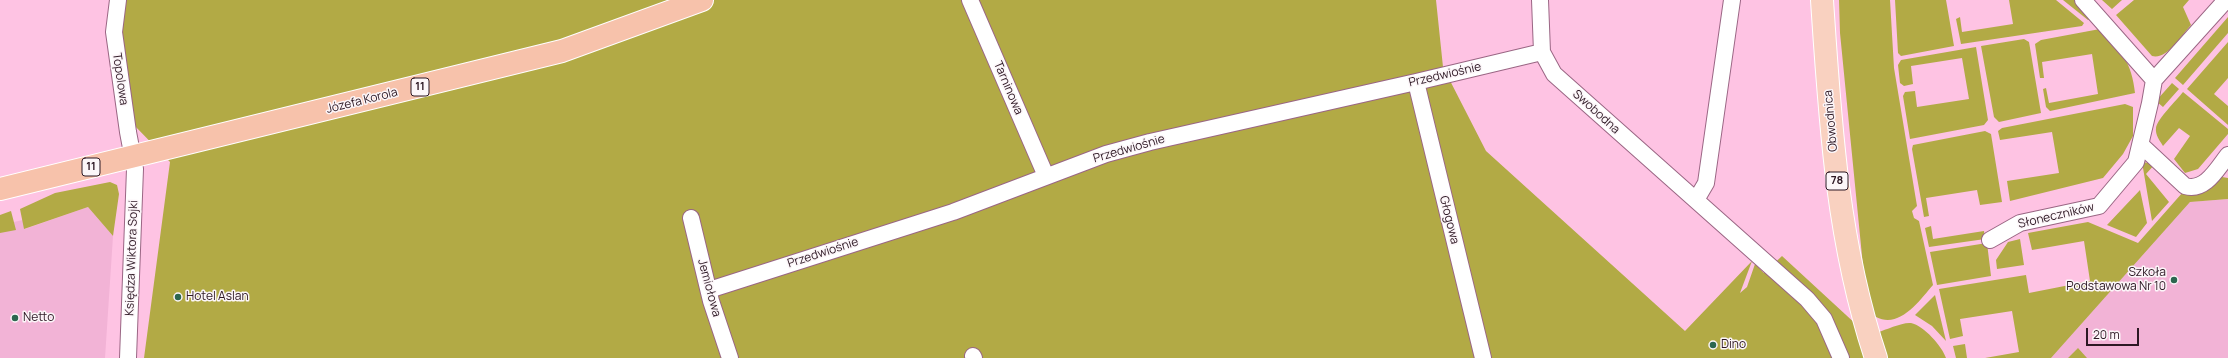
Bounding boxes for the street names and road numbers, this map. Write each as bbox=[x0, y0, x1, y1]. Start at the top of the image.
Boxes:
street label: Topolowa bbox=[109, 52, 131, 106]
street label: Tarninowa bbox=[990, 59, 1026, 117]
street label: Przedwiośnie bbox=[1407, 60, 1483, 90]
road number: 11 bbox=[411, 78, 429, 96]
street label: Józefa Korola bbox=[325, 85, 399, 117]
street label: Swobodna bbox=[1569, 87, 1623, 137]
street label: Obwodnica bbox=[1821, 90, 1841, 152]
street label: Przedwiośnie bbox=[1092, 132, 1166, 166]
road number: 11 bbox=[82, 158, 100, 176]
road number: 78 bbox=[1826, 172, 1848, 190]
street label: Głogowa bbox=[1436, 194, 1462, 246]
street label: Księdza Wiktora Sojki bbox=[123, 200, 141, 316]
street label: Słoneczników bbox=[2017, 200, 2095, 232]
street label: Przedwiośnie bbox=[786, 235, 860, 271]
street label: Jemiołowa bbox=[694, 258, 724, 318]

